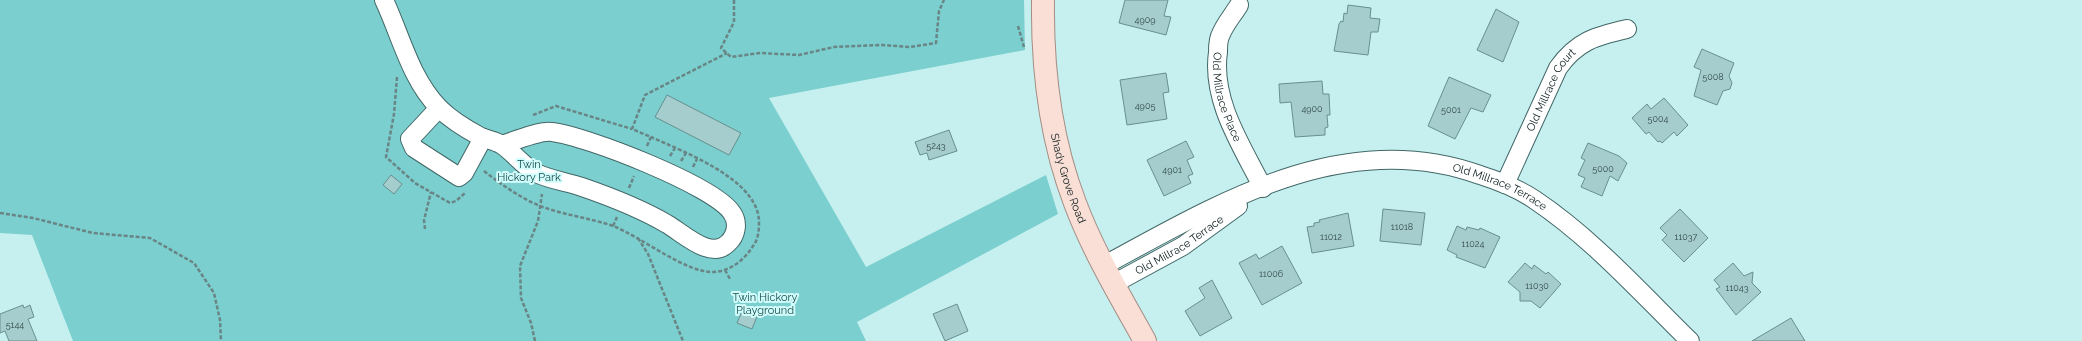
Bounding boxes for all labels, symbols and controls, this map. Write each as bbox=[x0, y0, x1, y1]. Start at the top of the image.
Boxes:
house number: 4909 bbox=[1135, 15, 1155, 25]
street label: Old Millrace Court bbox=[1524, 46, 1579, 133]
street label: Old Millrace Place bbox=[1210, 52, 1244, 144]
house number: 5008 bbox=[1702, 72, 1724, 82]
house number: 4905 bbox=[1135, 101, 1155, 111]
house number: 4900 bbox=[1301, 104, 1323, 114]
house number: 5001 bbox=[1441, 105, 1461, 115]
house number: 5004 bbox=[1648, 114, 1668, 124]
street label: Shady Grove Road bbox=[1048, 132, 1088, 225]
house number: 5243 bbox=[926, 141, 946, 151]
park label: Twin Hickory Park bbox=[497, 158, 561, 184]
street label: Old Millrace Terrace bbox=[1451, 161, 1550, 214]
house number: 5000 bbox=[1592, 164, 1614, 174]
house number: 4901 bbox=[1162, 165, 1182, 175]
street label: Old Millrace Terrace bbox=[1133, 212, 1227, 278]
house number: 11018 bbox=[1391, 222, 1413, 232]
house number: 11012 bbox=[1320, 232, 1342, 242]
house number: 11037 bbox=[1675, 232, 1698, 242]
house number: 11024 bbox=[1462, 239, 1484, 249]
house number: 11006 bbox=[1259, 269, 1284, 279]
house number: 11030 bbox=[1525, 281, 1549, 291]
house number: 11043 bbox=[1726, 283, 1749, 293]
park label: Twin Hickory Playground bbox=[733, 291, 797, 317]
house number: 5144 bbox=[6, 320, 24, 330]

